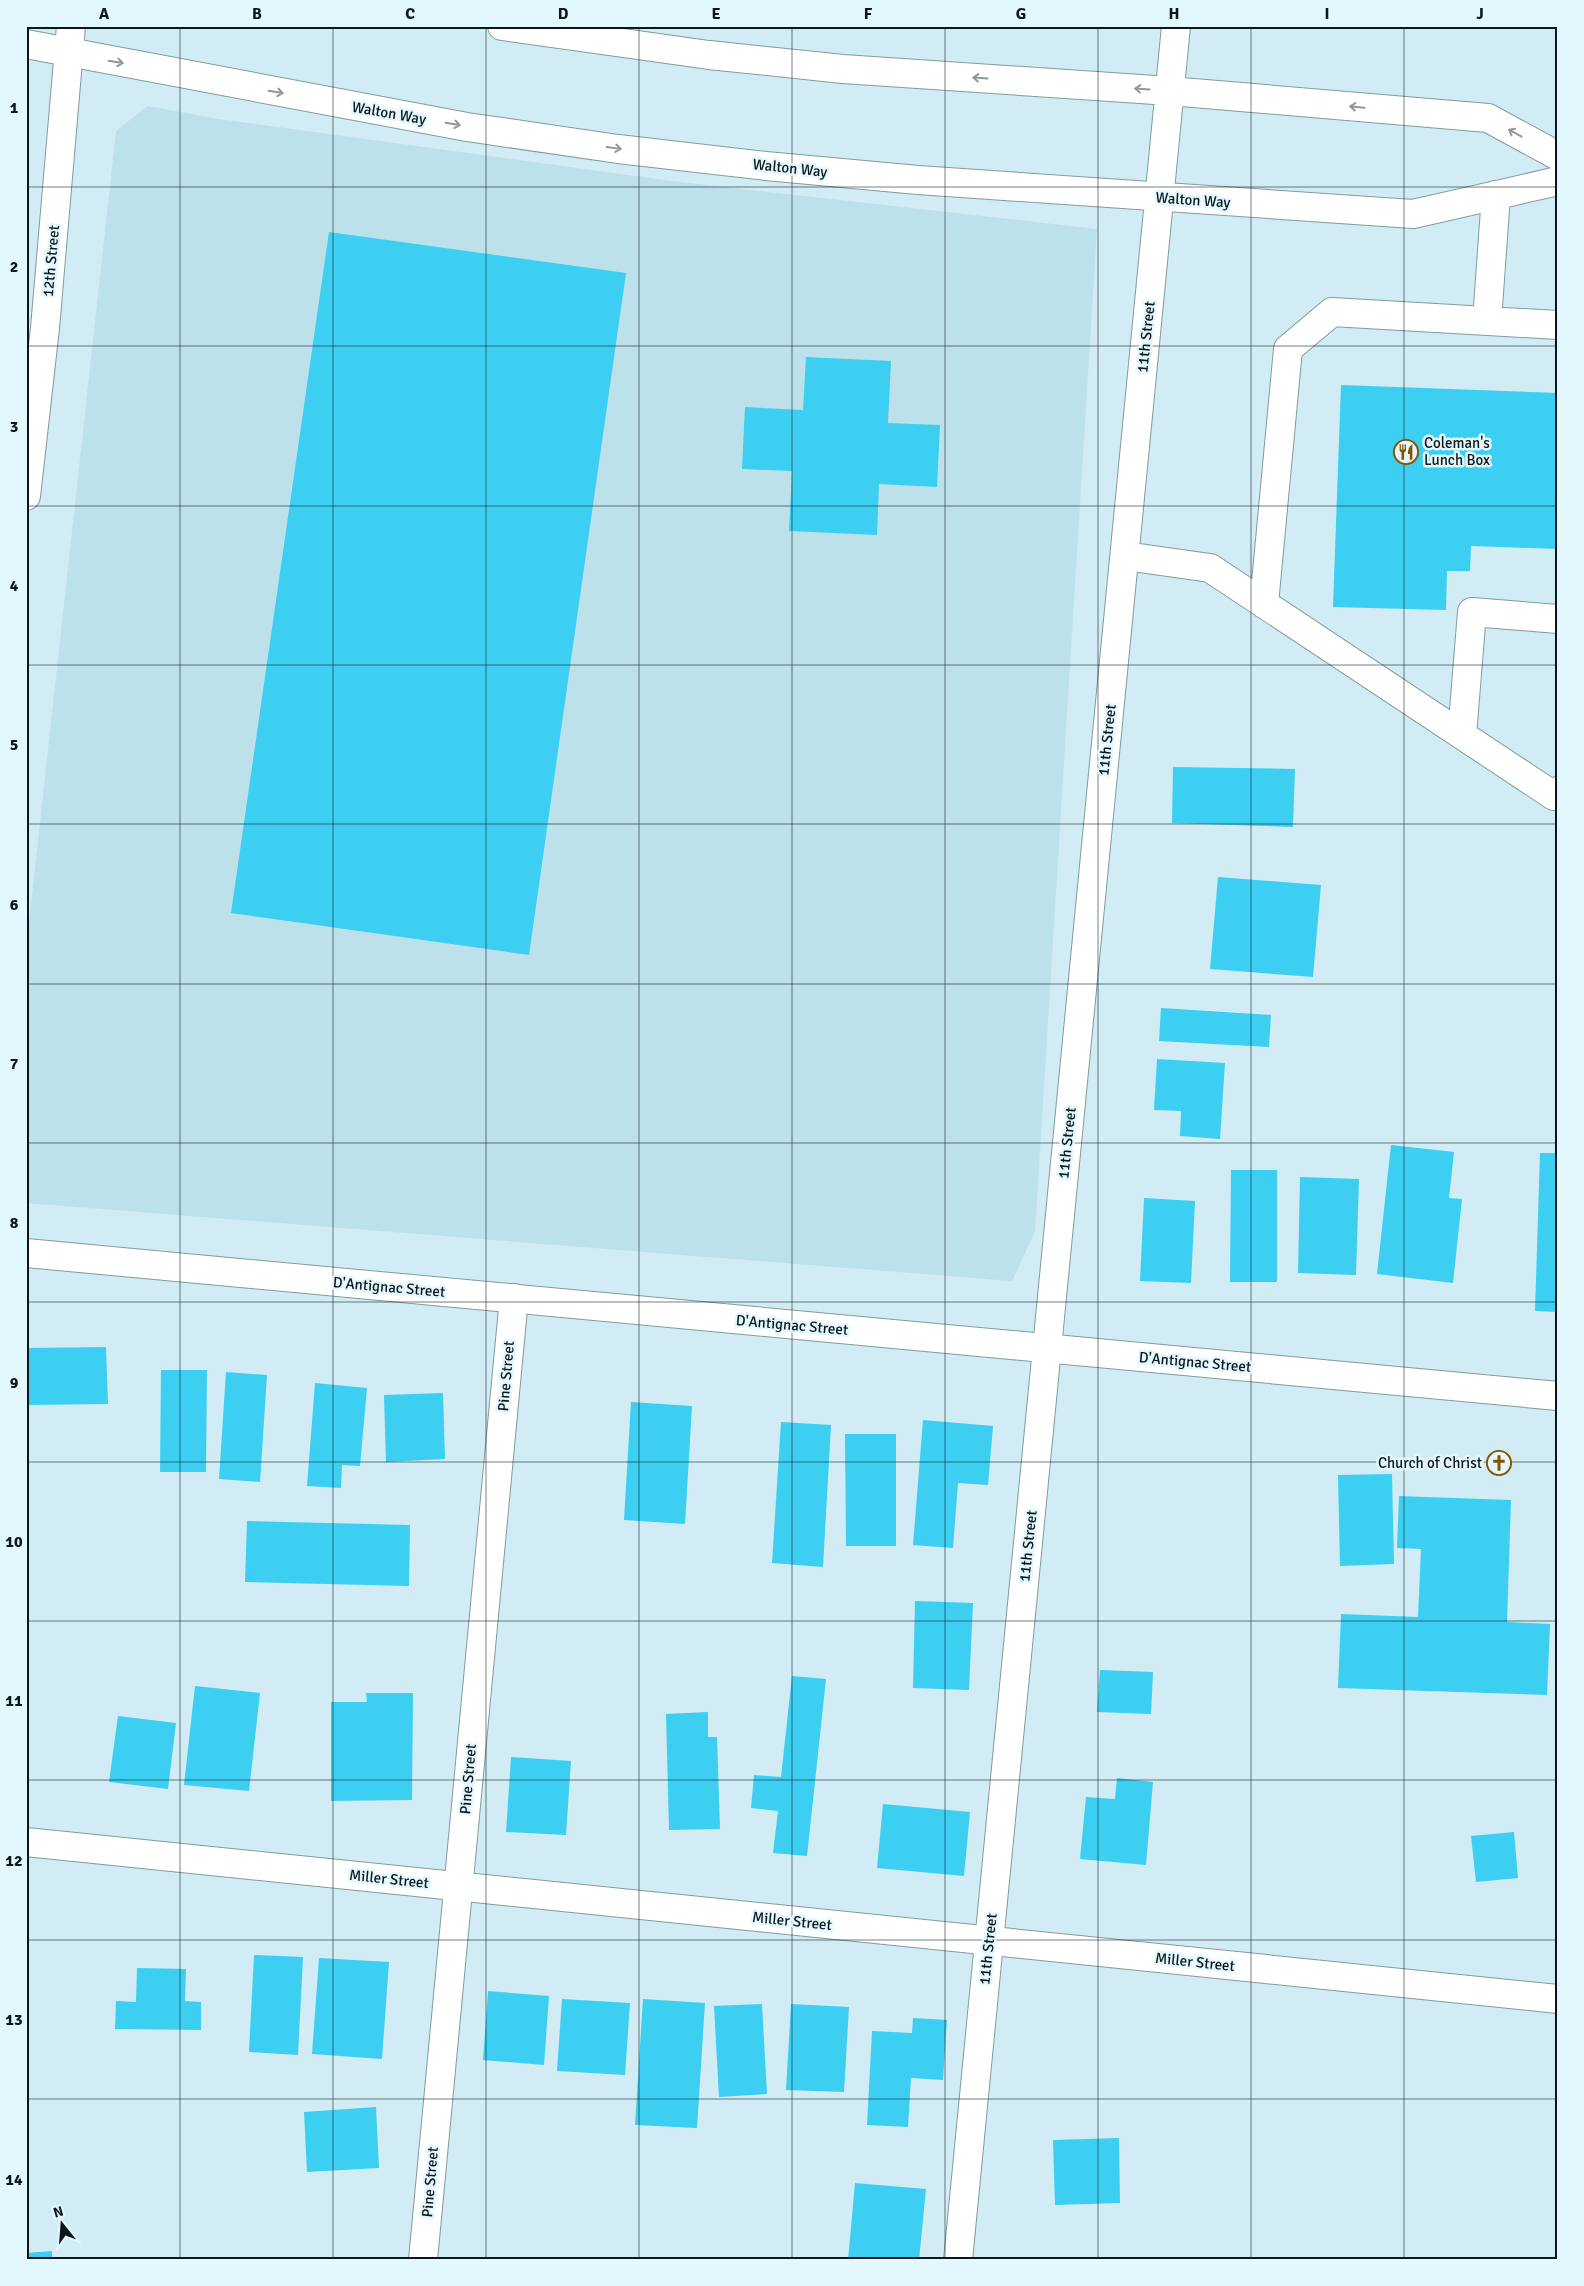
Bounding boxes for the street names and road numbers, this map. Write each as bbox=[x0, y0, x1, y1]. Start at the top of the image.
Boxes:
street label: Walton Way bbox=[351, 98, 427, 128]
street label: Walton Way bbox=[752, 155, 828, 181]
street label: Walton Way bbox=[1155, 188, 1231, 212]
street label: 12th Street bbox=[39, 224, 63, 298]
street label: 11th Street bbox=[1133, 300, 1159, 374]
street label: 11th Street bbox=[1094, 703, 1120, 777]
street label: 11th Street bbox=[1054, 1106, 1080, 1180]
street label: D'Antignac Street bbox=[332, 1273, 446, 1301]
street label: D'Antignac Street bbox=[735, 1311, 849, 1339]
street label: Pine Street bbox=[494, 1340, 518, 1412]
street label: D'Antignac Street bbox=[1138, 1348, 1252, 1376]
street label: 11th Street bbox=[1015, 1509, 1041, 1583]
street label: Pine Street bbox=[456, 1743, 480, 1815]
street label: Miller Street bbox=[348, 1866, 430, 1892]
street label: Miller Street bbox=[751, 1908, 833, 1934]
street label: 11th Street bbox=[975, 1912, 1001, 1986]
street label: Miller Street bbox=[1154, 1949, 1236, 1975]
street label: Pine Street bbox=[418, 2146, 442, 2218]

